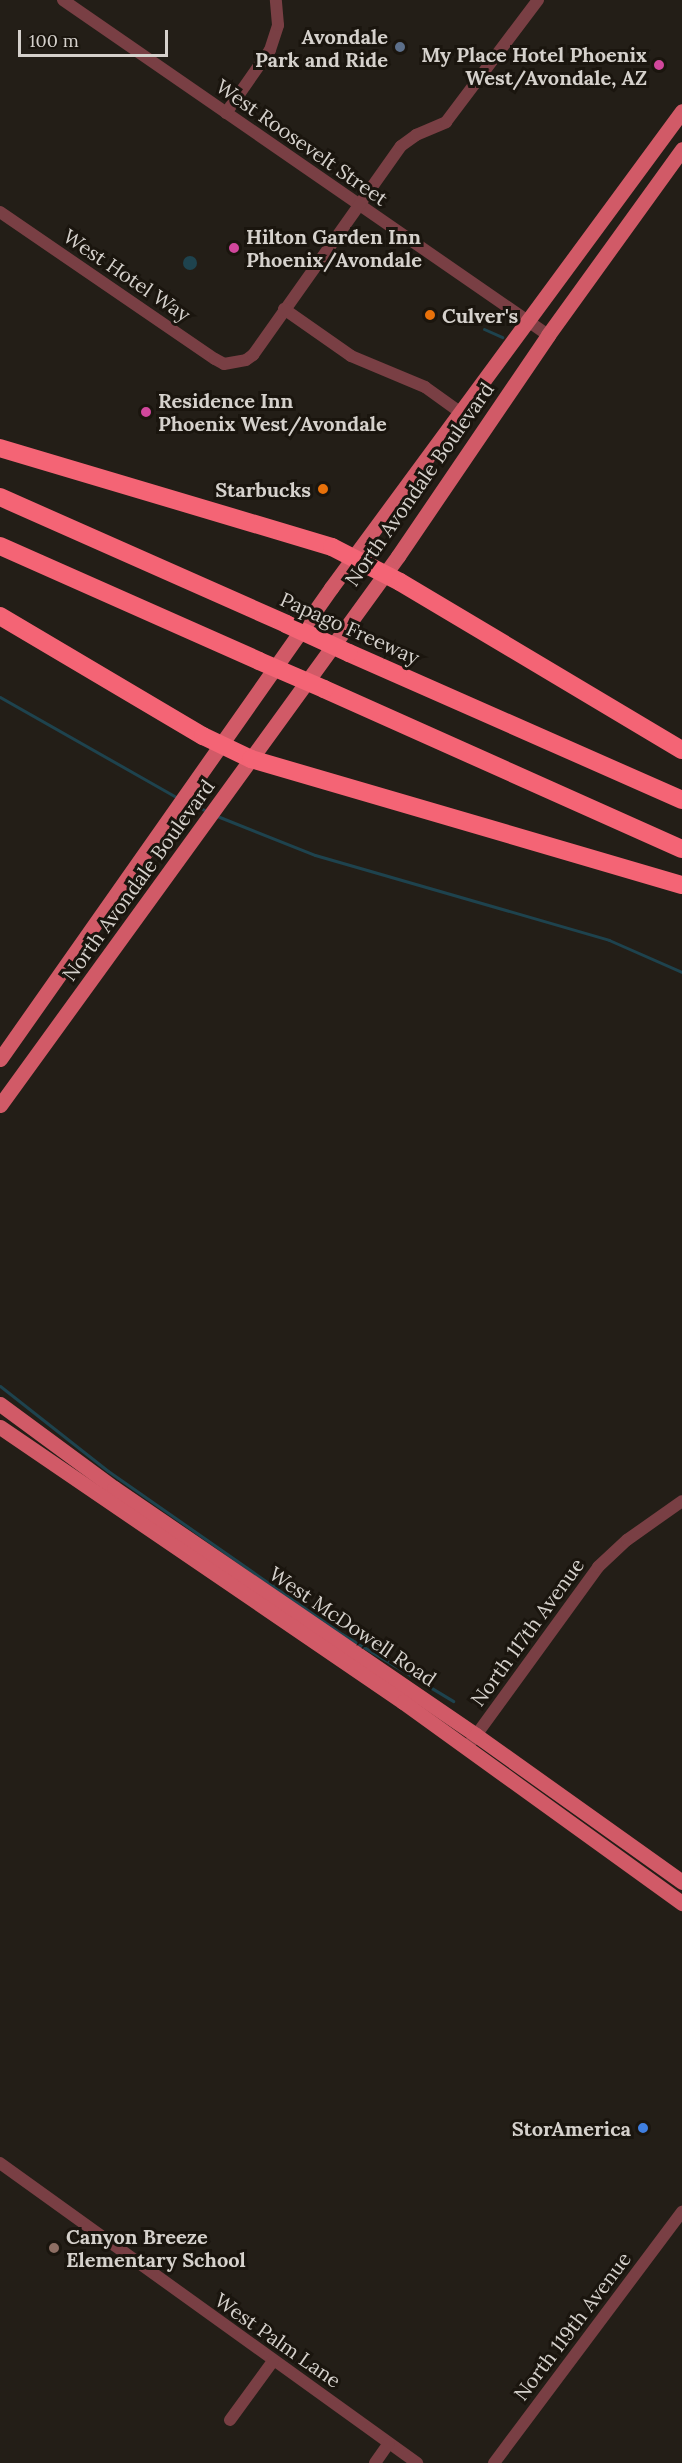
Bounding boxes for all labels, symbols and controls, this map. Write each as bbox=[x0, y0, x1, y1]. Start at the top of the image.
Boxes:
scale bar bbox=[21, 18, 171, 56]
place label: Avondale Park and Ride bbox=[255, 24, 388, 71]
text: 100 m bbox=[29, 29, 79, 52]
marker: Avondale Park and Ride bbox=[393, 40, 407, 54]
place label: My Place Hotel Phoenix West/Avondale, AZ bbox=[421, 42, 647, 89]
marker: My Place Hotel Phoenix West/Avondale, AZ bbox=[652, 58, 666, 72]
street label: West Roosevelt Street bbox=[212, 74, 392, 210]
street label: West Hotel Way bbox=[59, 224, 195, 326]
place label: Hilton Garden Inn Phoenix/Avondale bbox=[246, 225, 422, 272]
marker: Hilton Garden Inn Phoenix/Avondale bbox=[227, 241, 241, 255]
place label: Culver's bbox=[442, 303, 518, 327]
marker: Culver's bbox=[423, 308, 437, 322]
street label: North Avondale Boulevard bbox=[339, 377, 499, 591]
place label: Residence Inn Phoenix West/Avondale bbox=[158, 388, 387, 435]
marker: Residence Inn Phoenix West/Avondale bbox=[139, 405, 153, 419]
place label: Starbucks bbox=[215, 477, 311, 501]
marker: Starbucks bbox=[316, 482, 330, 496]
street label: Papago Freeway bbox=[277, 587, 423, 669]
street label: North Avondale Boulevard bbox=[57, 775, 219, 985]
street label: North 117th Avenue bbox=[465, 1553, 589, 1711]
street label: West McDowell Road bbox=[265, 1561, 441, 1691]
place label: StorAmerica bbox=[512, 2116, 631, 2140]
marker: StorAmerica bbox=[636, 2121, 650, 2135]
place label: Canyon Breeze Elementary School bbox=[66, 2224, 246, 2271]
marker: Canyon Breeze Elementary School bbox=[47, 2241, 61, 2255]
street label: North 119th Avenue bbox=[508, 2247, 636, 2405]
street label: West Palm Lane bbox=[210, 2288, 346, 2392]

